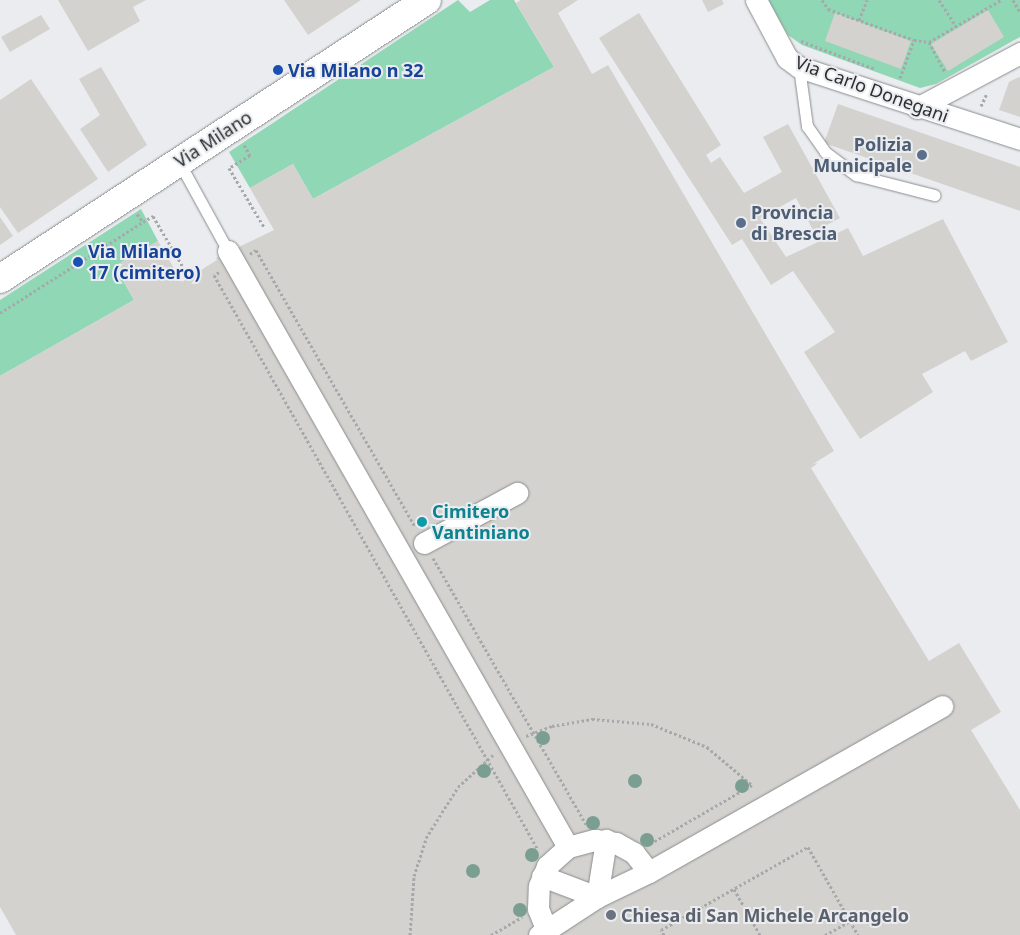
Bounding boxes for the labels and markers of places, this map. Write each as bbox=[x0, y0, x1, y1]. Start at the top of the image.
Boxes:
place label: Via Milano n 32 bbox=[288, 59, 424, 81]
marker: Via Milano n 32 bbox=[272, 64, 284, 76]
place label: Polizia Municipale bbox=[813, 134, 912, 176]
marker: Polizia Municipale bbox=[916, 149, 928, 161]
place label: Provincia di Brescia bbox=[751, 202, 837, 244]
marker: Provincia di Brescia bbox=[735, 217, 747, 229]
place label: Via Milano 17 (cimitero) bbox=[88, 241, 201, 284]
marker: Via Milano 17 (cimitero) bbox=[72, 256, 84, 268]
place label: Cimitero Vantiniano bbox=[432, 501, 530, 544]
marker: Cimitero Vantiniano bbox=[416, 516, 428, 528]
place label: Chiesa di San Michele Arcangelo bbox=[621, 904, 909, 926]
marker: Chiesa di San Michele Arcangelo bbox=[605, 909, 617, 921]

